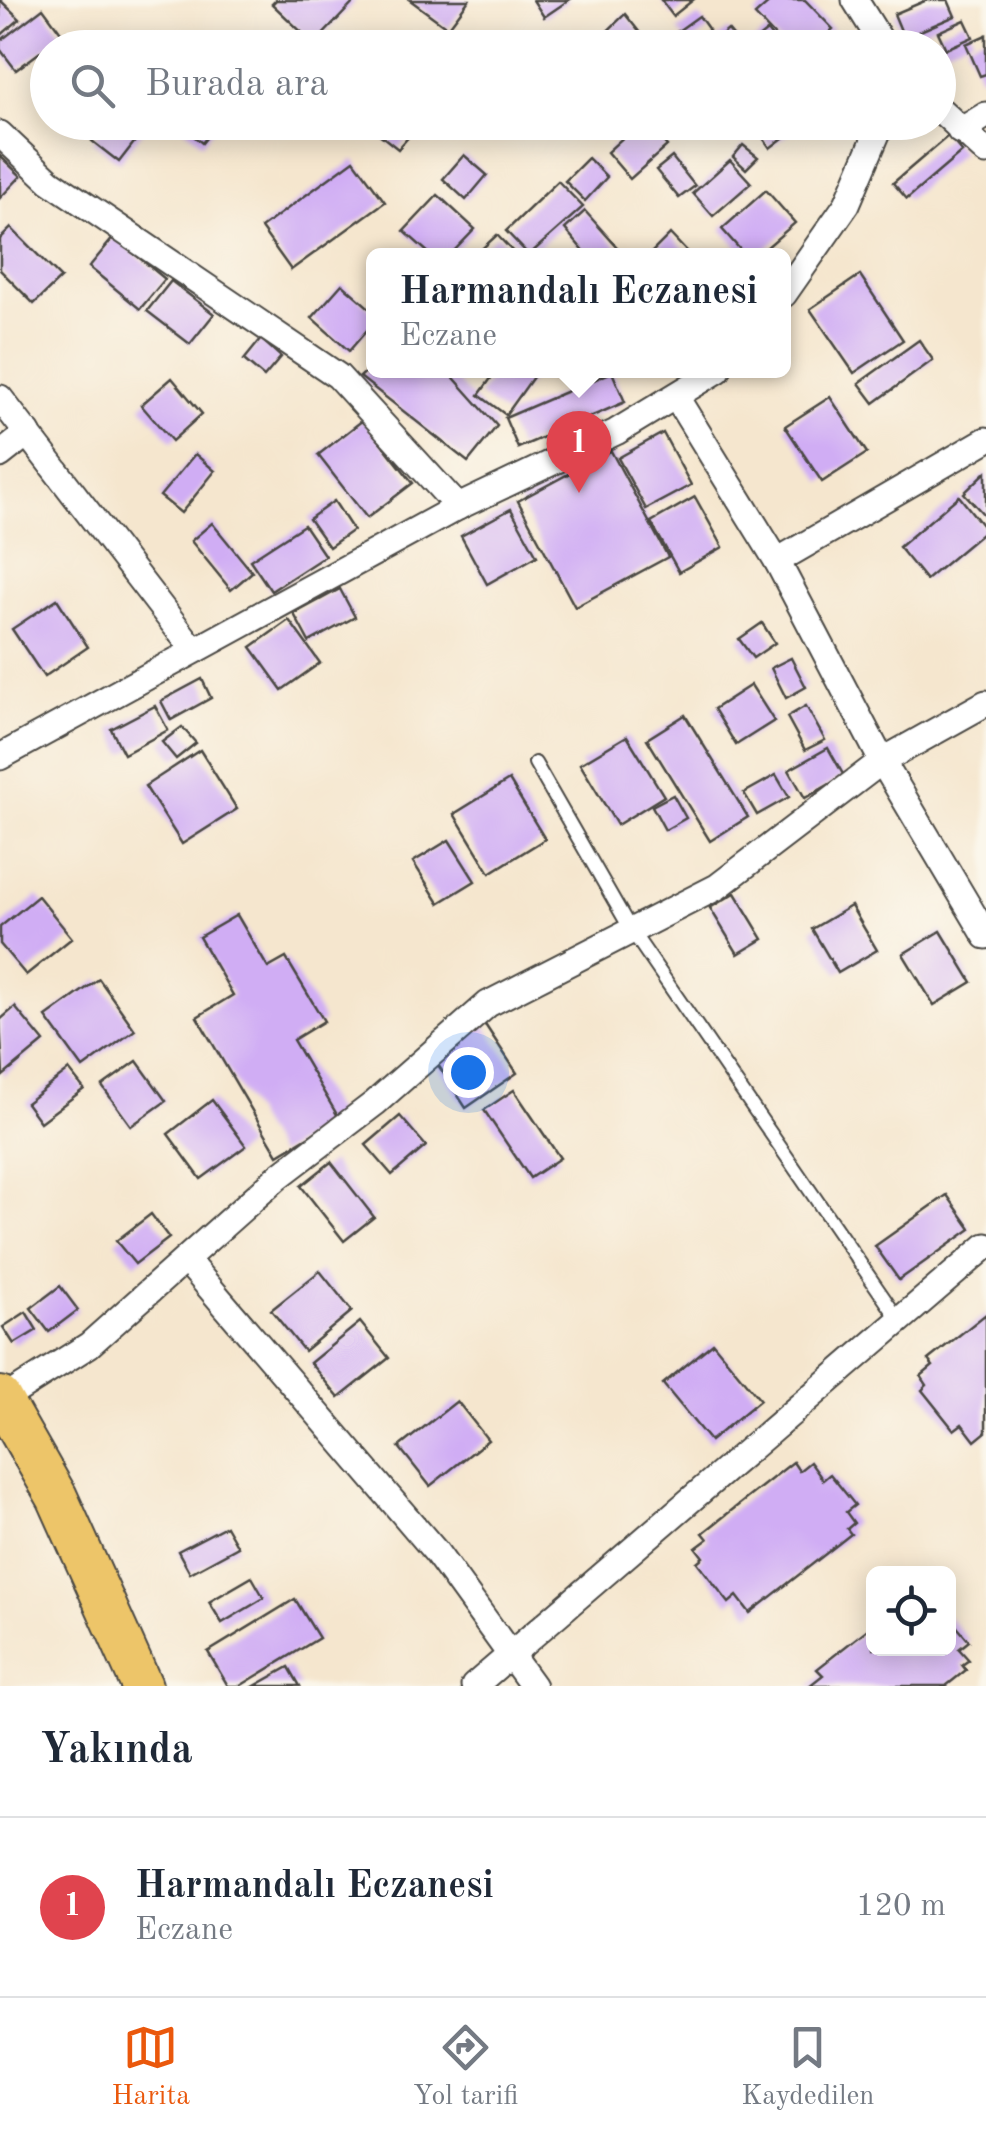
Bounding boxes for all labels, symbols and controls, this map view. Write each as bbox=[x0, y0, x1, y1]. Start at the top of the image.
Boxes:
search box bbox=[30, 30, 956, 140]
icon: search bbox=[65, 58, 120, 113]
text: Burada ara bbox=[145, 66, 328, 104]
popup bbox=[366, 248, 791, 378]
text: Harmandalı Eczanesi bbox=[399, 274, 758, 312]
text: Eczane bbox=[399, 321, 497, 353]
pin: 1 bbox=[546, 410, 612, 493]
your location bbox=[443, 1047, 494, 1098]
map controls bbox=[866, 1566, 956, 1656]
button: locate bbox=[866, 1566, 956, 1656]
text: Yakında bbox=[40, 1730, 193, 1772]
text: Harmandalı Eczanesi bbox=[135, 1868, 494, 1906]
text: 1 bbox=[63, 1891, 82, 1923]
text: 120 m bbox=[856, 1891, 946, 1923]
text: Eczane bbox=[135, 1915, 233, 1947]
tab: Harita bbox=[111, 2020, 190, 2115]
tab: Yol tarifi bbox=[413, 2020, 518, 2115]
tab: Kaydedilen bbox=[741, 2020, 874, 2115]

